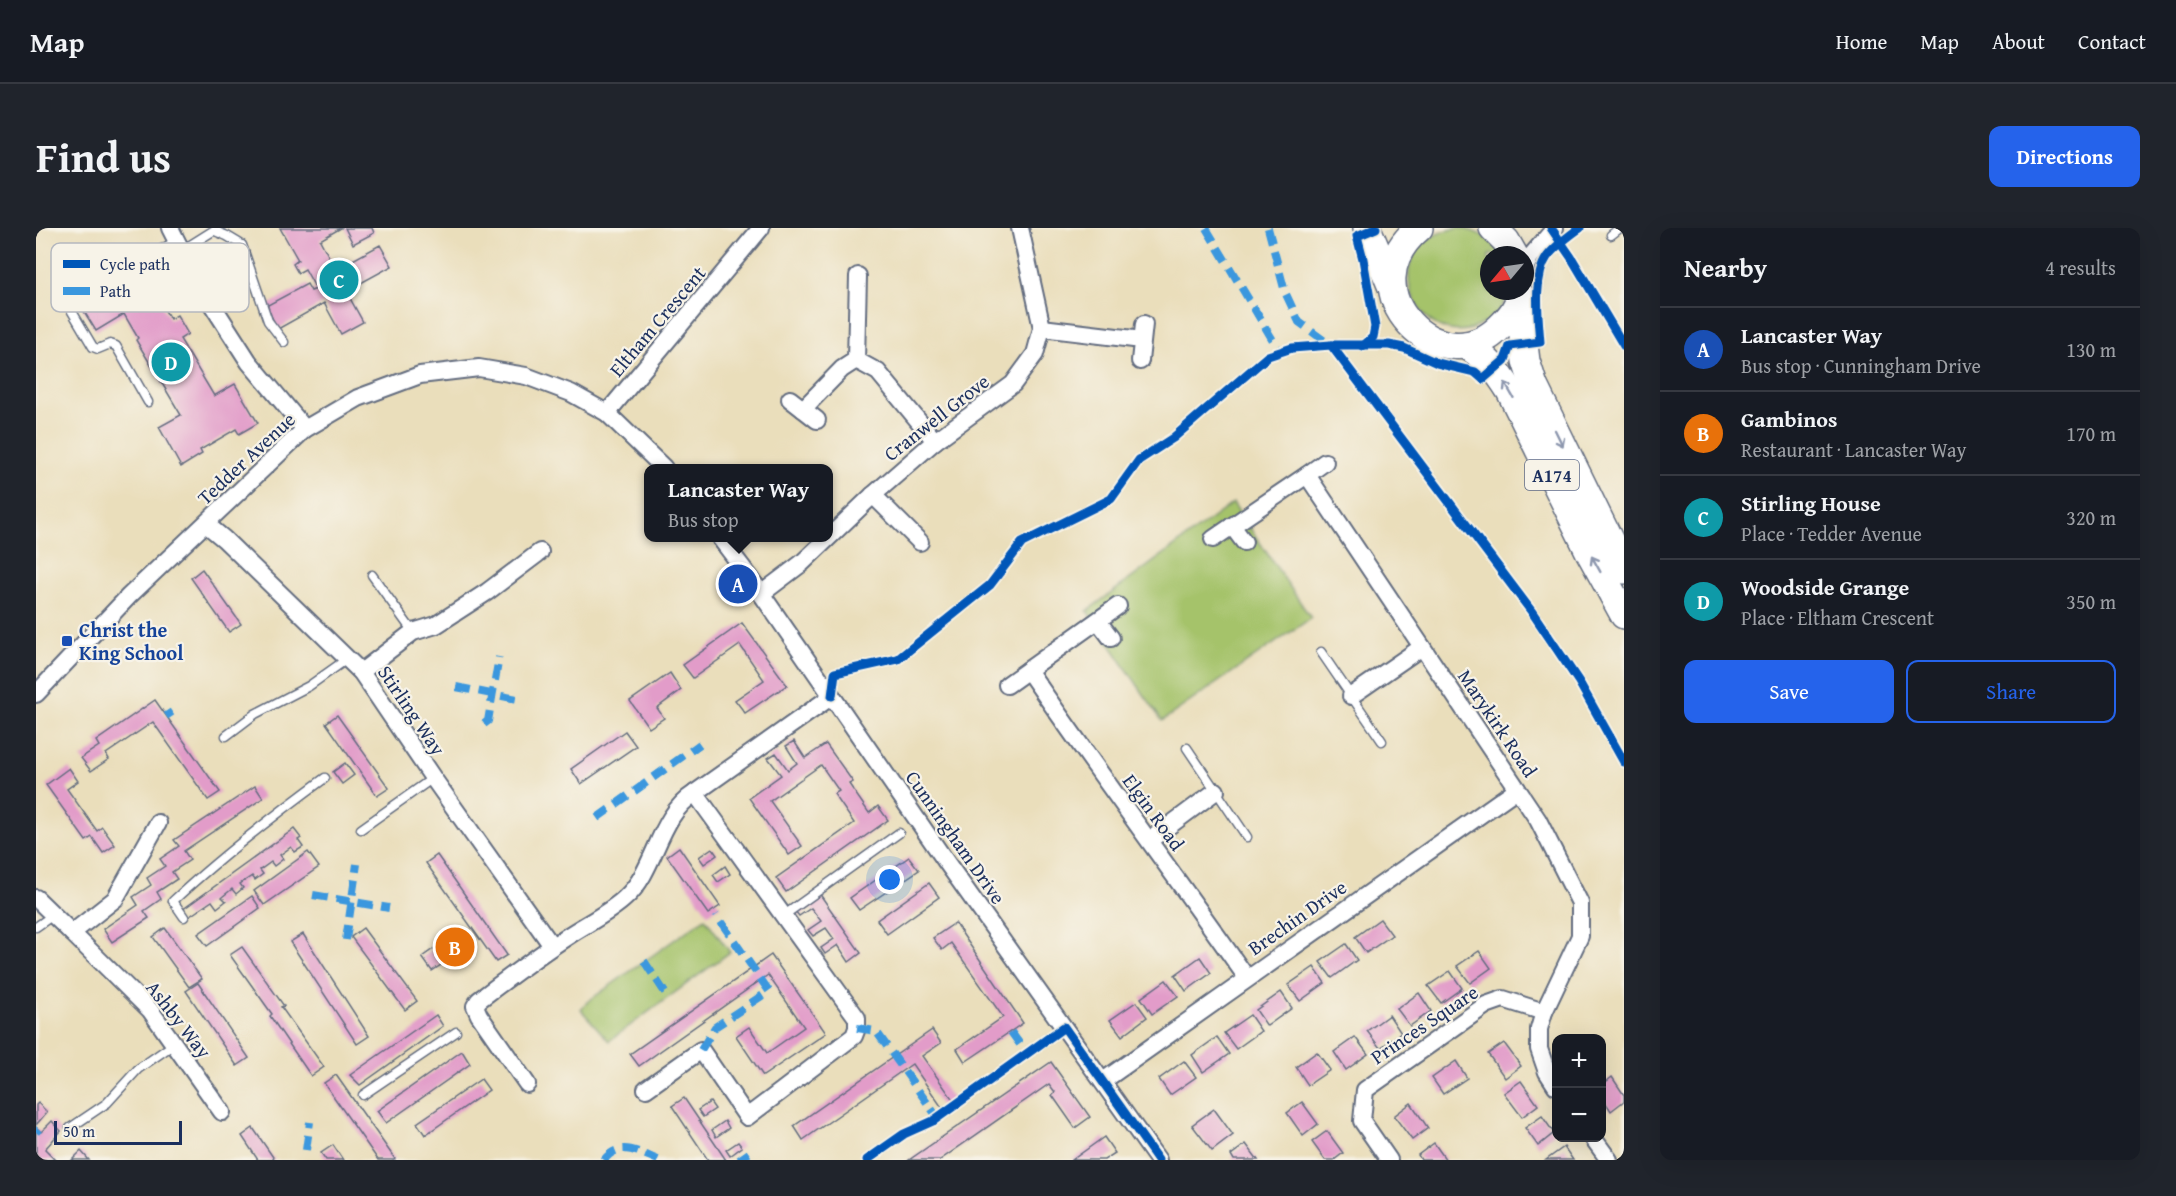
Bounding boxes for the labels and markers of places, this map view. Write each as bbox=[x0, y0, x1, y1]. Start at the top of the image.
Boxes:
pin: C bbox=[320, 257, 358, 302]
pin: D bbox=[152, 340, 190, 384]
pin: A bbox=[718, 562, 758, 606]
place label: Christ the King School bbox=[79, 615, 183, 667]
marker: Christ the King School bbox=[60, 634, 74, 648]
pin: B bbox=[436, 924, 474, 970]

